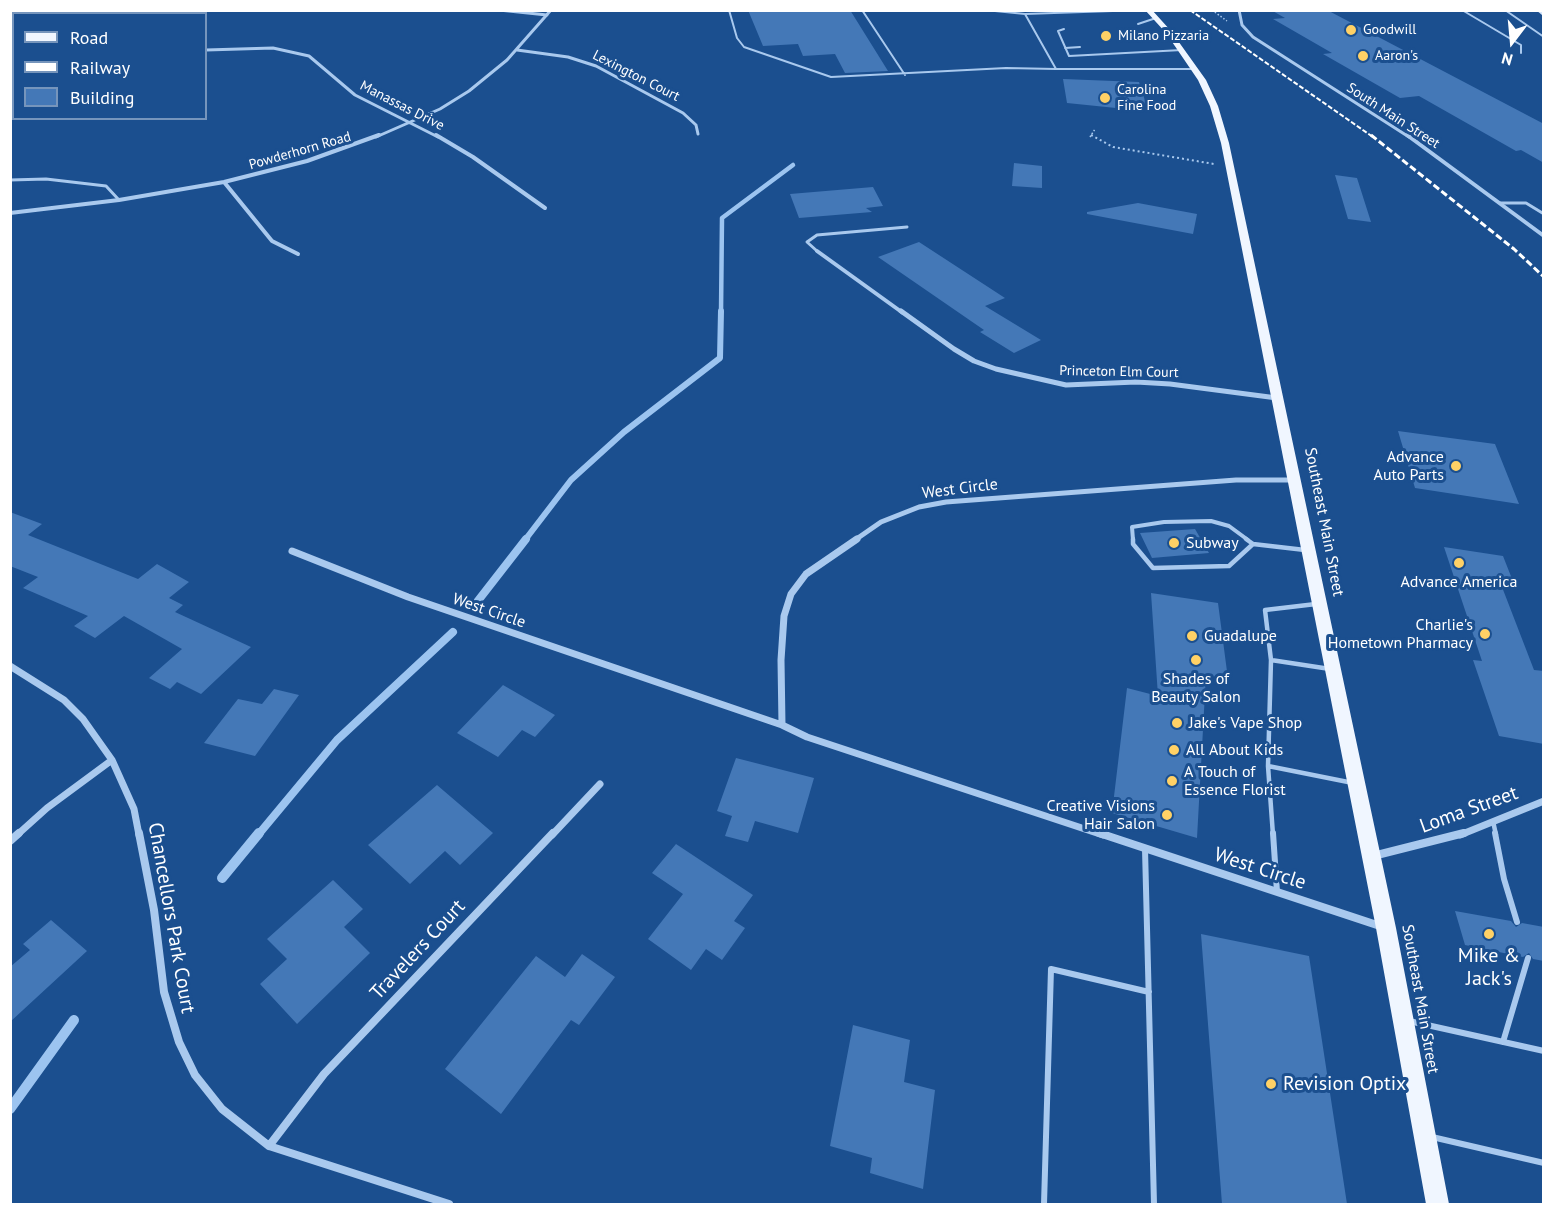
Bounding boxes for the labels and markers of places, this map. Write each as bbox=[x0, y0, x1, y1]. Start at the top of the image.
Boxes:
place label: Goodwill bbox=[1363, 22, 1416, 38]
marker: Goodwill bbox=[1344, 23, 1358, 37]
place label: Milano Pizzaria bbox=[1118, 28, 1209, 44]
marker: Milano Pizzaria bbox=[1099, 29, 1113, 43]
place label: Aaron's bbox=[1375, 48, 1418, 64]
marker: Aaron's bbox=[1356, 49, 1370, 63]
place label: Carolina Fine Food bbox=[1117, 82, 1176, 114]
marker: Carolina Fine Food bbox=[1098, 91, 1112, 105]
place label: Advance Auto Parts bbox=[1374, 447, 1444, 485]
marker: Advance Auto Parts bbox=[1449, 459, 1463, 473]
place label: Subway bbox=[1186, 533, 1239, 553]
marker: Subway bbox=[1167, 536, 1181, 550]
marker: Advance America bbox=[1452, 556, 1466, 570]
place label: Advance America bbox=[1401, 572, 1517, 592]
place label: Charlie's Hometown Pharmacy bbox=[1328, 615, 1473, 653]
place label: Guadalupe bbox=[1204, 626, 1277, 646]
marker: Charlie's Hometown Pharmacy bbox=[1478, 627, 1492, 641]
marker: Guadalupe bbox=[1185, 629, 1199, 643]
marker: Shades of Beauty Salon bbox=[1189, 653, 1203, 667]
place label: Shades of Beauty Salon bbox=[1151, 669, 1241, 707]
place label: Jake's Vape Shop bbox=[1189, 713, 1302, 733]
marker: Jake's Vape Shop bbox=[1170, 716, 1184, 730]
place label: All About Kids bbox=[1186, 740, 1283, 760]
marker: All About Kids bbox=[1167, 743, 1181, 757]
place label: A Touch of Essence Florist bbox=[1184, 762, 1286, 800]
marker: A Touch of Essence Florist bbox=[1165, 774, 1179, 788]
place label: Creative Visions Hair Salon bbox=[1047, 796, 1155, 834]
marker: Creative Visions Hair Salon bbox=[1160, 808, 1174, 822]
marker: Mike & Jack's bbox=[1482, 927, 1496, 941]
place label: Mike & Jack's bbox=[1458, 944, 1520, 991]
place label: Revision Optix bbox=[1283, 1072, 1406, 1096]
marker: Revision Optix bbox=[1264, 1077, 1278, 1091]

